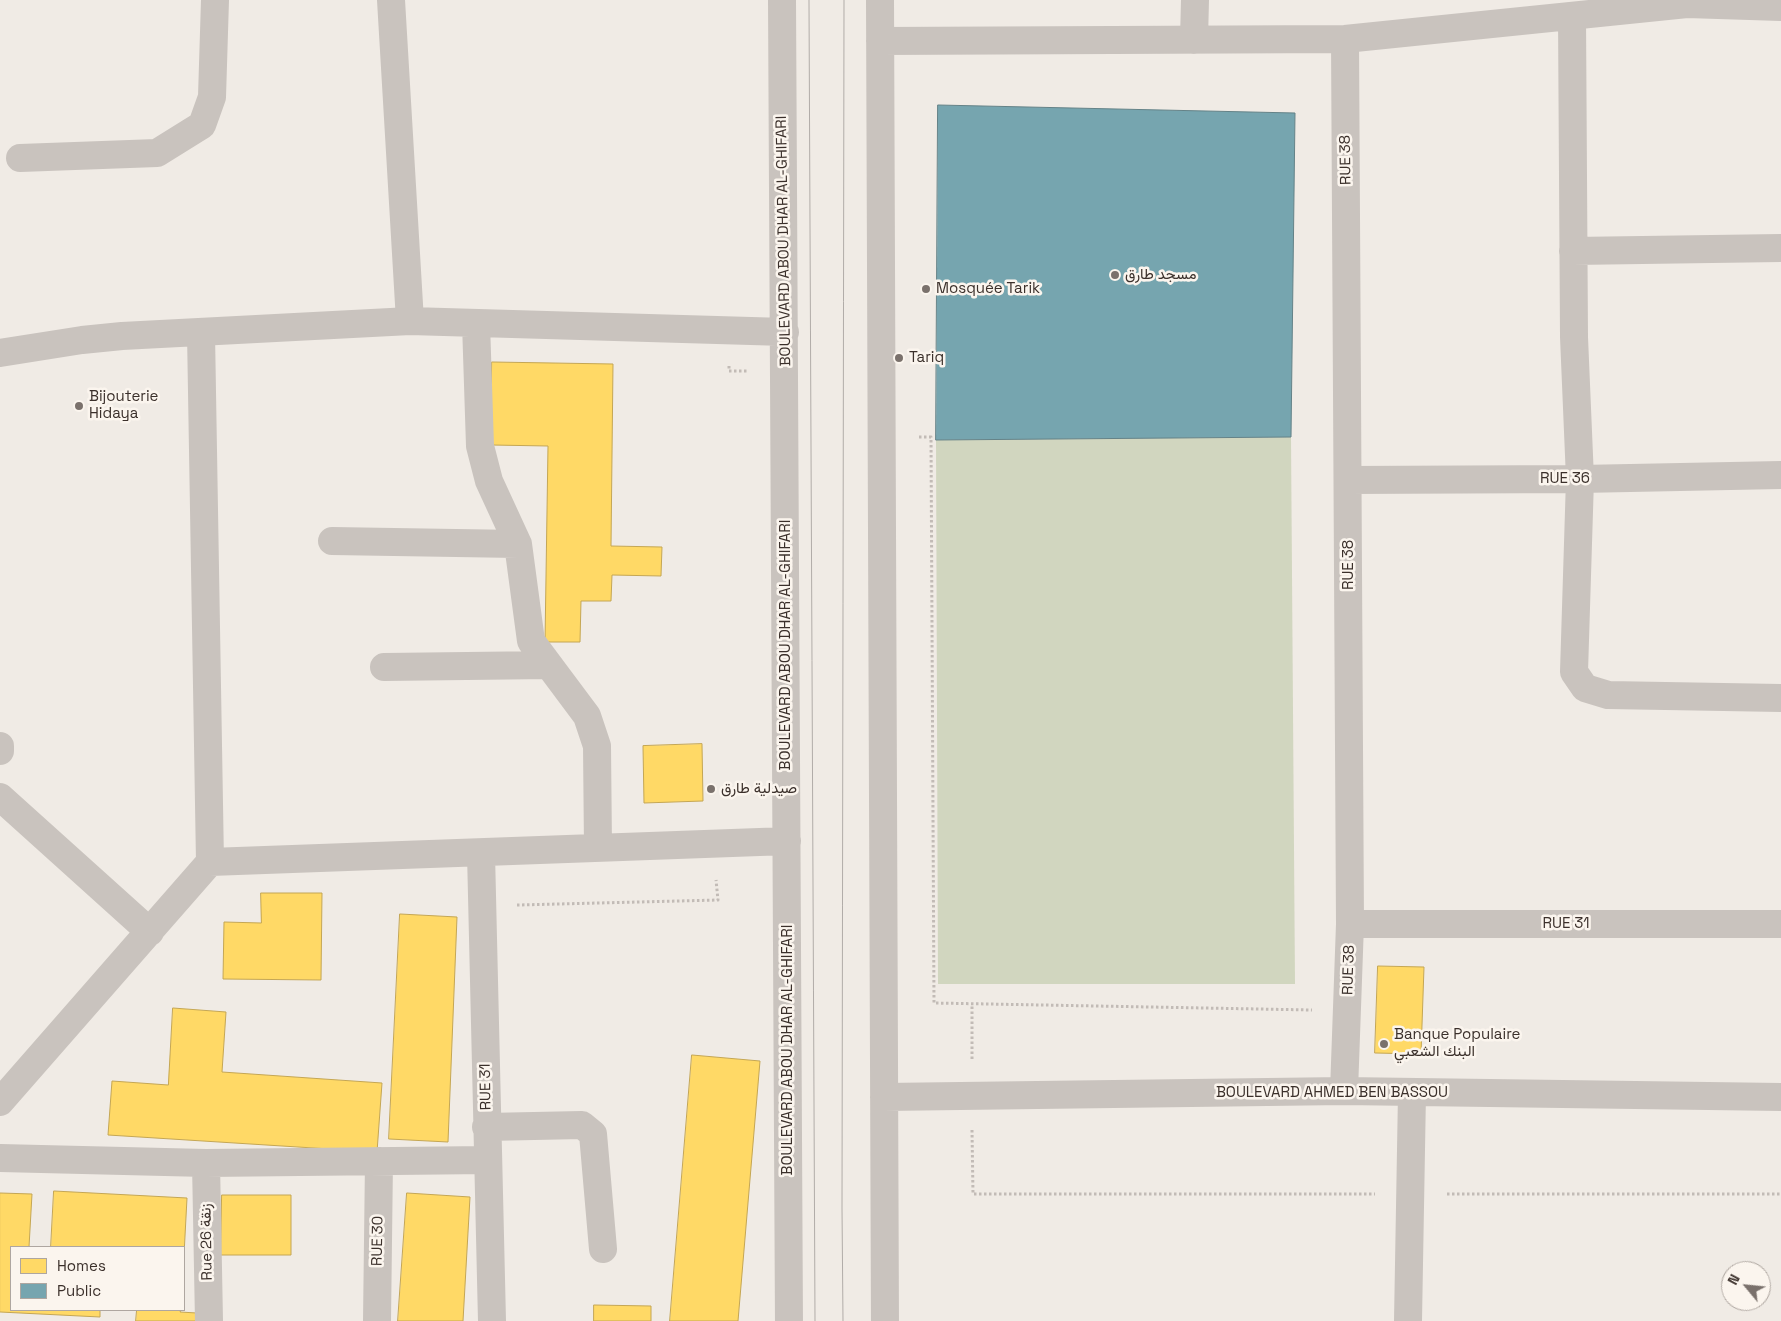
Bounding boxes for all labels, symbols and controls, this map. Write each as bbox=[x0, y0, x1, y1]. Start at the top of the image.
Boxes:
street label: BOULEVARD ABOU DHAR AL-GHIFARI bbox=[773, 115, 795, 367]
street label: RUE 38 bbox=[1337, 135, 1355, 185]
place label: مسجد طارق bbox=[1125, 266, 1196, 284]
marker: مسجد طارق bbox=[1109, 269, 1121, 281]
place label: Mosquée Tarik bbox=[936, 280, 1040, 298]
marker: Mosquée Tarik bbox=[920, 283, 932, 295]
place label: Tariq bbox=[909, 349, 944, 367]
marker: Tariq bbox=[893, 352, 905, 364]
place label: Bijouterie Hidaya bbox=[89, 388, 158, 423]
marker: Bijouterie Hidaya bbox=[73, 400, 85, 412]
street label: RUE 36 bbox=[1540, 470, 1590, 488]
street label: BOULEVARD ABOU DHAR AL-GHIFARI bbox=[777, 520, 795, 770]
street label: RUE 38 bbox=[1340, 540, 1358, 590]
place label: صيدلية طارق bbox=[721, 780, 797, 798]
marker: صيدلية طارق bbox=[705, 783, 717, 795]
street label: RUE 31 bbox=[1543, 915, 1589, 933]
street label: BOULEVARD ABOU DHAR AL-GHIFARI bbox=[779, 925, 797, 1175]
street label: RUE 38 bbox=[1339, 945, 1359, 995]
place label: Banque Populaire البنك الشعبي bbox=[1394, 1026, 1520, 1061]
marker: Banque Populaire البنك الشعبي bbox=[1378, 1038, 1390, 1050]
street label: RUE 31 bbox=[477, 1063, 495, 1111]
street label: BOULEVARD AHMED BEN BASSOU bbox=[1216, 1084, 1448, 1102]
street label: Rue 26 زنقة bbox=[197, 1203, 217, 1281]
street label: RUE 30 bbox=[369, 1216, 387, 1266]
legend bbox=[10, 1246, 185, 1311]
text: Homes bbox=[57, 1256, 106, 1275]
north arrow bbox=[1721, 1261, 1771, 1311]
text: N bbox=[1723, 1271, 1744, 1288]
text: Public bbox=[57, 1281, 101, 1300]

